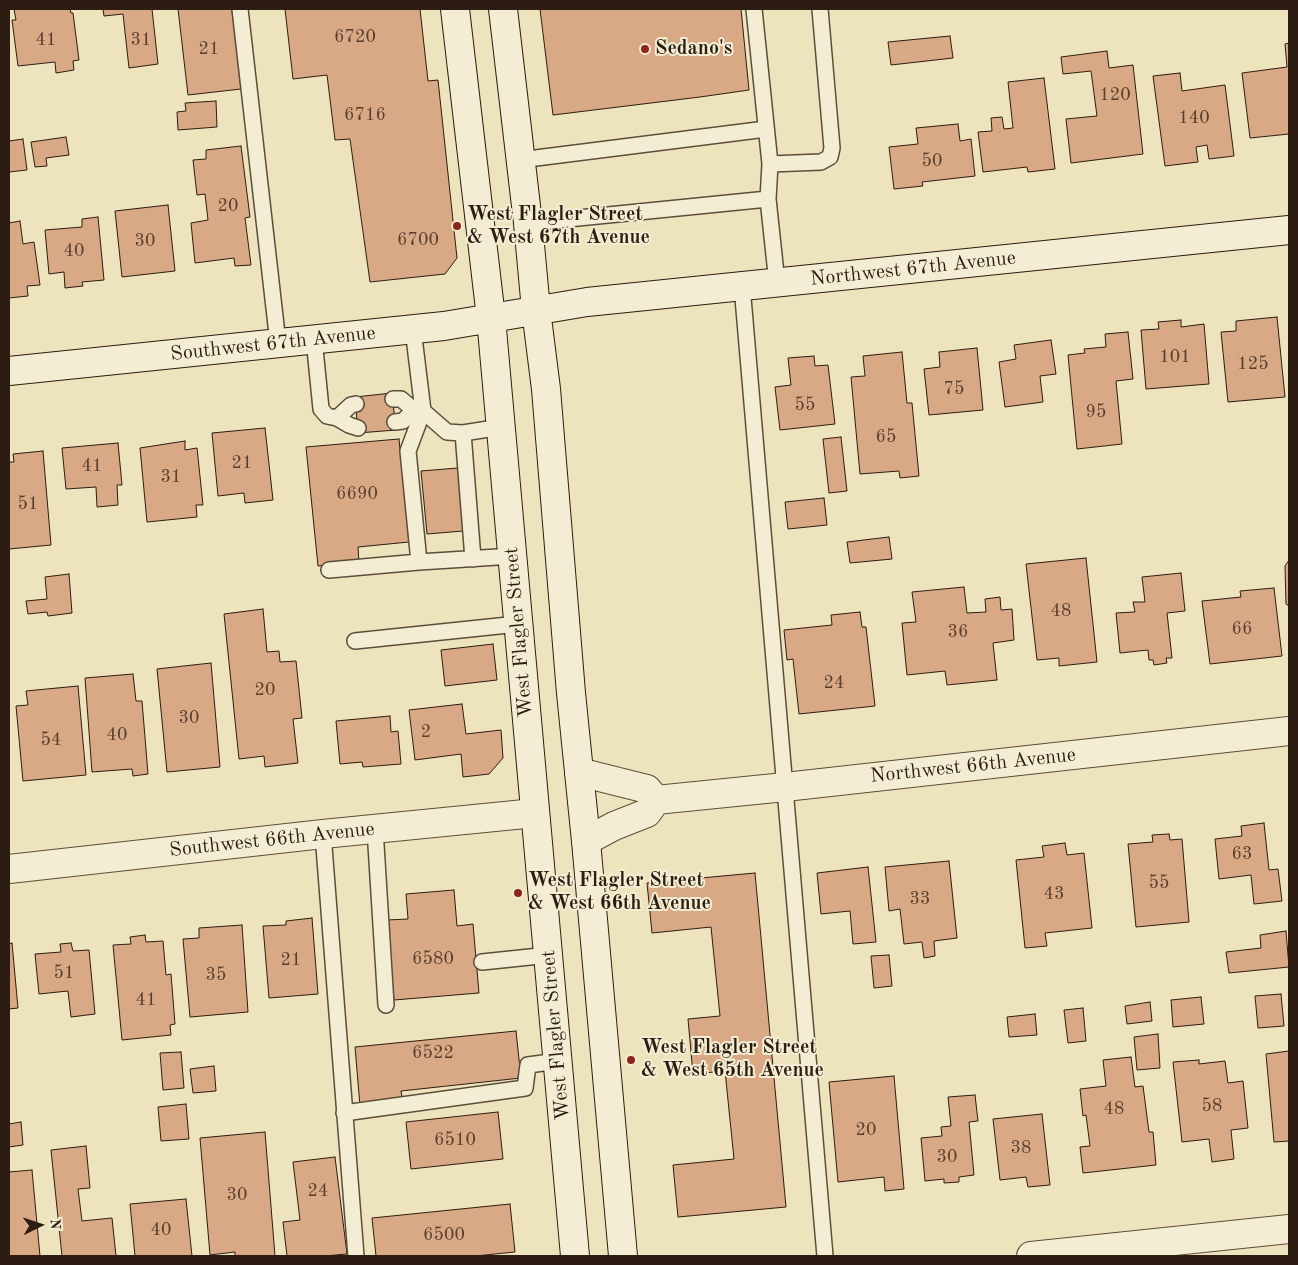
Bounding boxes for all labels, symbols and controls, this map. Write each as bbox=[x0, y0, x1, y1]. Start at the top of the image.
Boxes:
house number: 6720 bbox=[334, 26, 376, 48]
house number: 41 bbox=[36, 29, 56, 51]
house number: 31 bbox=[131, 29, 151, 51]
place label: Sedano's bbox=[655, 37, 732, 61]
house number: 21 bbox=[199, 38, 219, 60]
marker: Sedano's bbox=[639, 43, 651, 55]
house number: 120 bbox=[1099, 84, 1131, 106]
house number: 6716 bbox=[344, 104, 386, 126]
house number: 140 bbox=[1178, 107, 1210, 129]
house number: 50 bbox=[922, 150, 942, 172]
house number: 20 bbox=[218, 195, 238, 217]
place label: West Flagler Street & West 67th Avenue bbox=[467, 203, 650, 250]
marker: West Flagler Street & West 67th Avenue bbox=[451, 220, 463, 232]
house number: 6700 bbox=[397, 229, 439, 251]
house number: 30 bbox=[135, 230, 155, 252]
house number: 40 bbox=[64, 240, 84, 262]
street label: Northwest 67th Avenue bbox=[809, 246, 1017, 292]
street label: Southwest 67th Avenue bbox=[169, 321, 377, 367]
house number: 101 bbox=[1159, 346, 1191, 368]
house number: 125 bbox=[1237, 353, 1269, 375]
house number: 75 bbox=[944, 378, 964, 400]
house number: 55 bbox=[795, 394, 815, 416]
house number: 95 bbox=[1086, 401, 1106, 423]
house number: 65 bbox=[876, 426, 896, 448]
house number: 21 bbox=[232, 452, 252, 474]
house number: 41 bbox=[82, 455, 102, 477]
house number: 31 bbox=[161, 466, 181, 488]
house number: 6690 bbox=[336, 483, 378, 505]
house number: 51 bbox=[18, 493, 38, 515]
street label: West Flagler Street bbox=[500, 546, 538, 718]
house number: 48 bbox=[1051, 600, 1071, 622]
house number: 66 bbox=[1232, 618, 1252, 640]
house number: 36 bbox=[948, 621, 968, 643]
house number: 24 bbox=[824, 672, 844, 694]
house number: 20 bbox=[255, 679, 275, 701]
house number: 30 bbox=[179, 707, 199, 729]
house number: 2 bbox=[421, 721, 431, 743]
house number: 40 bbox=[107, 724, 127, 746]
house number: 54 bbox=[41, 729, 61, 751]
street label: Northwest 66th Avenue bbox=[869, 743, 1077, 789]
street label: Southwest 66th Avenue bbox=[168, 817, 376, 863]
house number: 63 bbox=[1232, 843, 1252, 865]
place label: West Flagler Street & West 66th Avenue bbox=[528, 869, 711, 916]
house number: 55 bbox=[1149, 872, 1169, 894]
house number: 43 bbox=[1044, 883, 1064, 905]
marker: West Flagler Street & West 66th Avenue bbox=[512, 887, 524, 899]
house number: 33 bbox=[910, 888, 930, 910]
house number: 6580 bbox=[412, 948, 454, 970]
house number: 21 bbox=[281, 949, 301, 971]
street label: West Flagler Street bbox=[537, 949, 575, 1121]
house number: 51 bbox=[54, 962, 74, 984]
house number: 35 bbox=[206, 964, 226, 986]
house number: 41 bbox=[136, 989, 156, 1011]
place label: West Flagler Street & West 65th Avenue bbox=[641, 1036, 824, 1083]
house number: 6522 bbox=[412, 1042, 454, 1064]
marker: West Flagler Street & West 65th Avenue bbox=[625, 1054, 637, 1066]
house number: 58 bbox=[1202, 1095, 1222, 1117]
house number: 48 bbox=[1104, 1098, 1124, 1120]
house number: 20 bbox=[856, 1119, 876, 1141]
house number: 6510 bbox=[434, 1129, 476, 1151]
house number: 38 bbox=[1011, 1137, 1031, 1159]
house number: 30 bbox=[937, 1146, 957, 1168]
house number: 24 bbox=[308, 1180, 328, 1202]
house number: 30 bbox=[227, 1184, 247, 1206]
north arrow bbox=[15, 1200, 65, 1250]
text: N bbox=[48, 1218, 62, 1230]
house number: 40 bbox=[151, 1219, 171, 1241]
house number: 6500 bbox=[423, 1224, 465, 1246]

